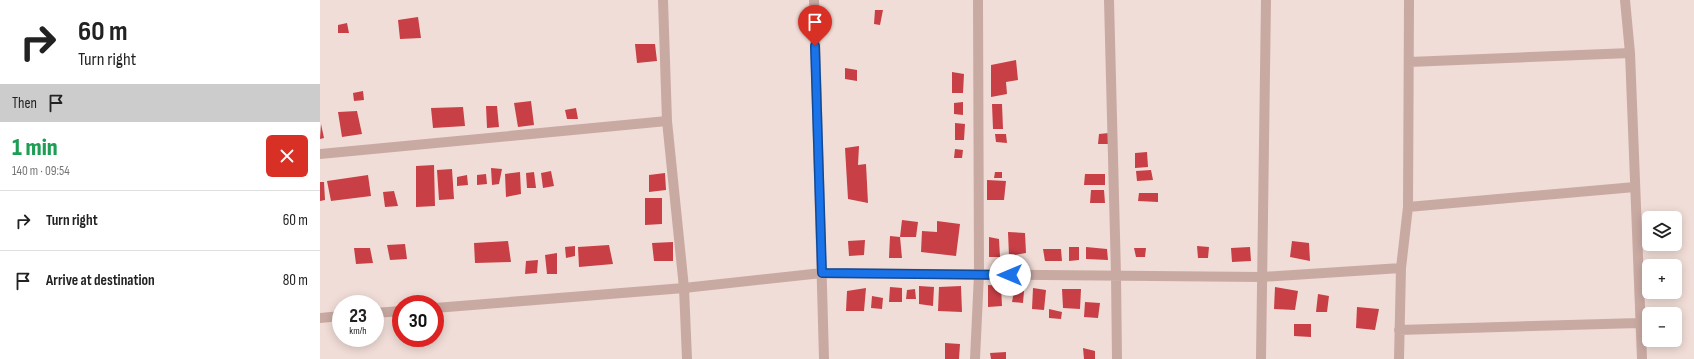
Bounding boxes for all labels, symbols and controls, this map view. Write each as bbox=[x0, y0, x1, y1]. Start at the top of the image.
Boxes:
pin bbox=[798, 5, 832, 46]
icon: arrive bbox=[804, 11, 826, 33]
text: 60 m bbox=[78, 15, 127, 48]
icon: right bbox=[12, 16, 64, 68]
text: Turn right bbox=[78, 49, 136, 70]
icon: arrive bbox=[45, 92, 67, 114]
text: Then bbox=[12, 94, 37, 113]
text: 1 min bbox=[12, 133, 58, 162]
button: close bbox=[266, 135, 308, 177]
text: 140 m · 09:54 bbox=[12, 163, 70, 179]
icon: right bbox=[12, 210, 34, 232]
text: Turn right bbox=[46, 211, 98, 230]
text: 60 m bbox=[283, 211, 308, 230]
map controls bbox=[1642, 211, 1682, 347]
button: layers bbox=[1642, 211, 1682, 251]
position arrow bbox=[989, 254, 1031, 296]
button: + bbox=[1642, 259, 1682, 299]
icon: arrive bbox=[12, 270, 34, 292]
text: Arrive at destination bbox=[46, 271, 155, 290]
text: 80 m bbox=[283, 271, 308, 290]
speed limit sign: 30 bbox=[392, 295, 444, 347]
text: 23 bbox=[349, 304, 367, 328]
button: − bbox=[1642, 307, 1682, 347]
text: km/h bbox=[349, 325, 367, 337]

